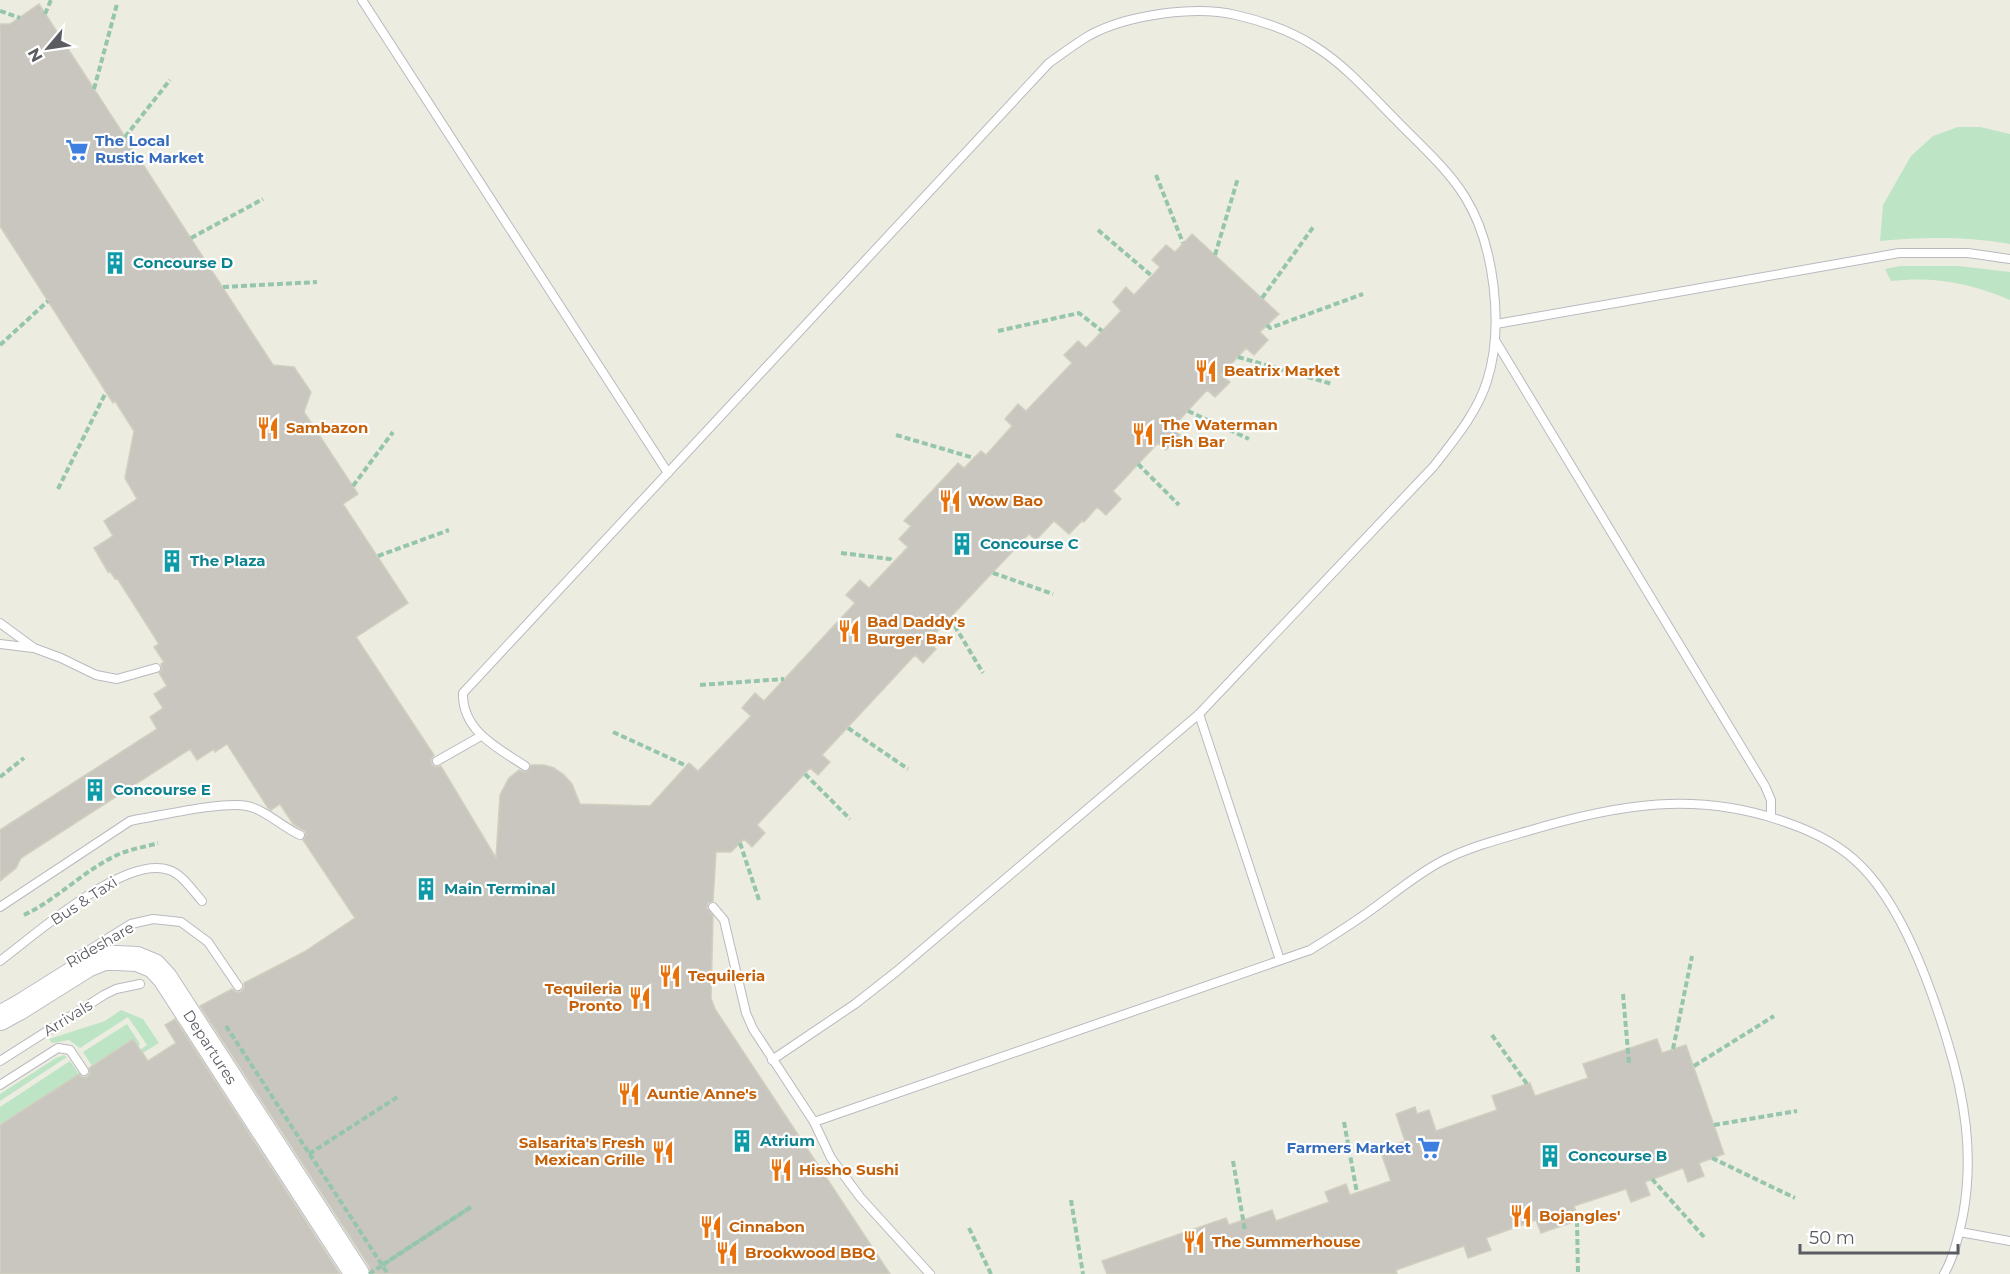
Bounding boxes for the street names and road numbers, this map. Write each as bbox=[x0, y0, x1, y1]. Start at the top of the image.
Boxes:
street label: Bus & Taxi bbox=[47, 872, 121, 929]
street label: Rideshare bbox=[62, 918, 137, 972]
street label: Arrivals bbox=[40, 995, 96, 1040]
street label: Departures bbox=[179, 1006, 241, 1088]

